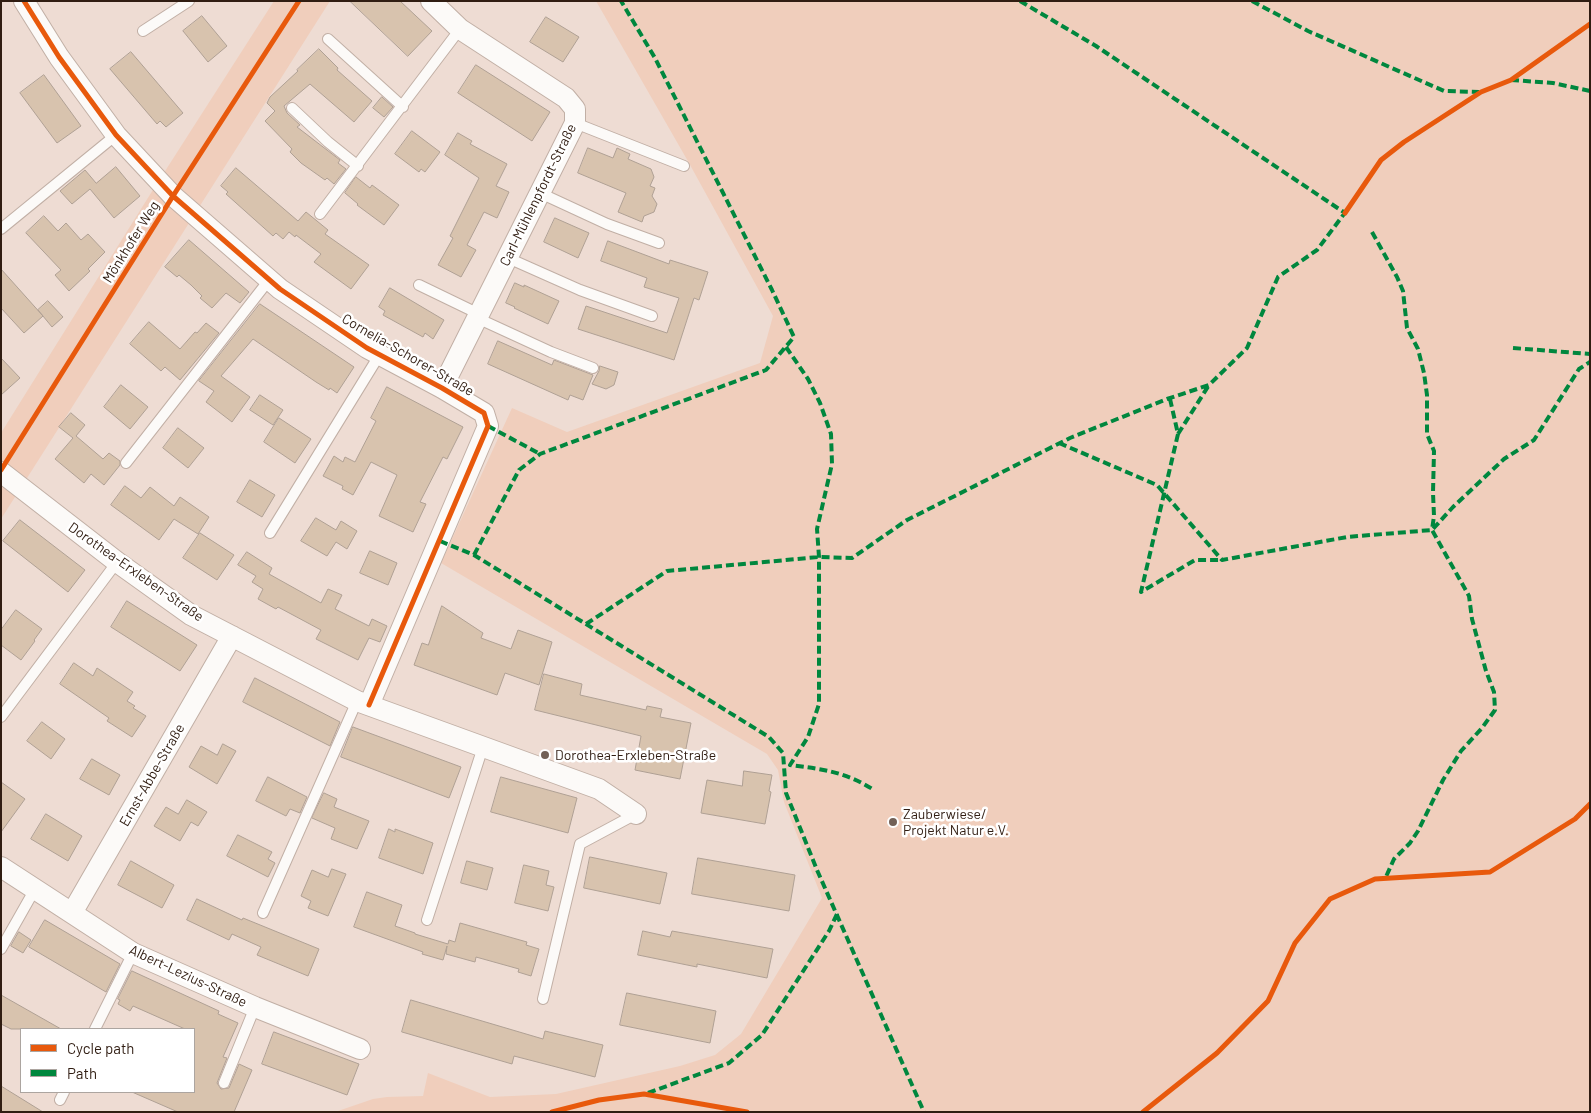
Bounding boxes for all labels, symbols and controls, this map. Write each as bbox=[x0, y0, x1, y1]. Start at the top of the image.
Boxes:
street label: Carl-Mühlenpfordt-Straße bbox=[496, 121, 580, 269]
street label: Mönkhofer Weg bbox=[99, 198, 163, 286]
street label: Cornelia-Schorer-Straße bbox=[339, 310, 477, 400]
street label: Dorothea-Erxleben-Straße bbox=[65, 519, 207, 625]
street label: Ernst-Abbe-Straße bbox=[116, 721, 188, 829]
place label: Dorothea-Erxleben-Straße bbox=[555, 747, 716, 763]
marker: Dorothea-Erxleben-Straße bbox=[539, 749, 551, 761]
place label: Zauberwiese/ Projekt Natur e.V. bbox=[903, 806, 1009, 839]
marker: Zauberwiese/ Projekt Natur e.V. bbox=[887, 816, 899, 828]
street label: Albert-Lezius-Straße bbox=[126, 941, 250, 1011]
legend bbox=[20, 1028, 195, 1093]
text: Cycle path bbox=[67, 1039, 134, 1057]
text: Path bbox=[67, 1064, 97, 1082]

